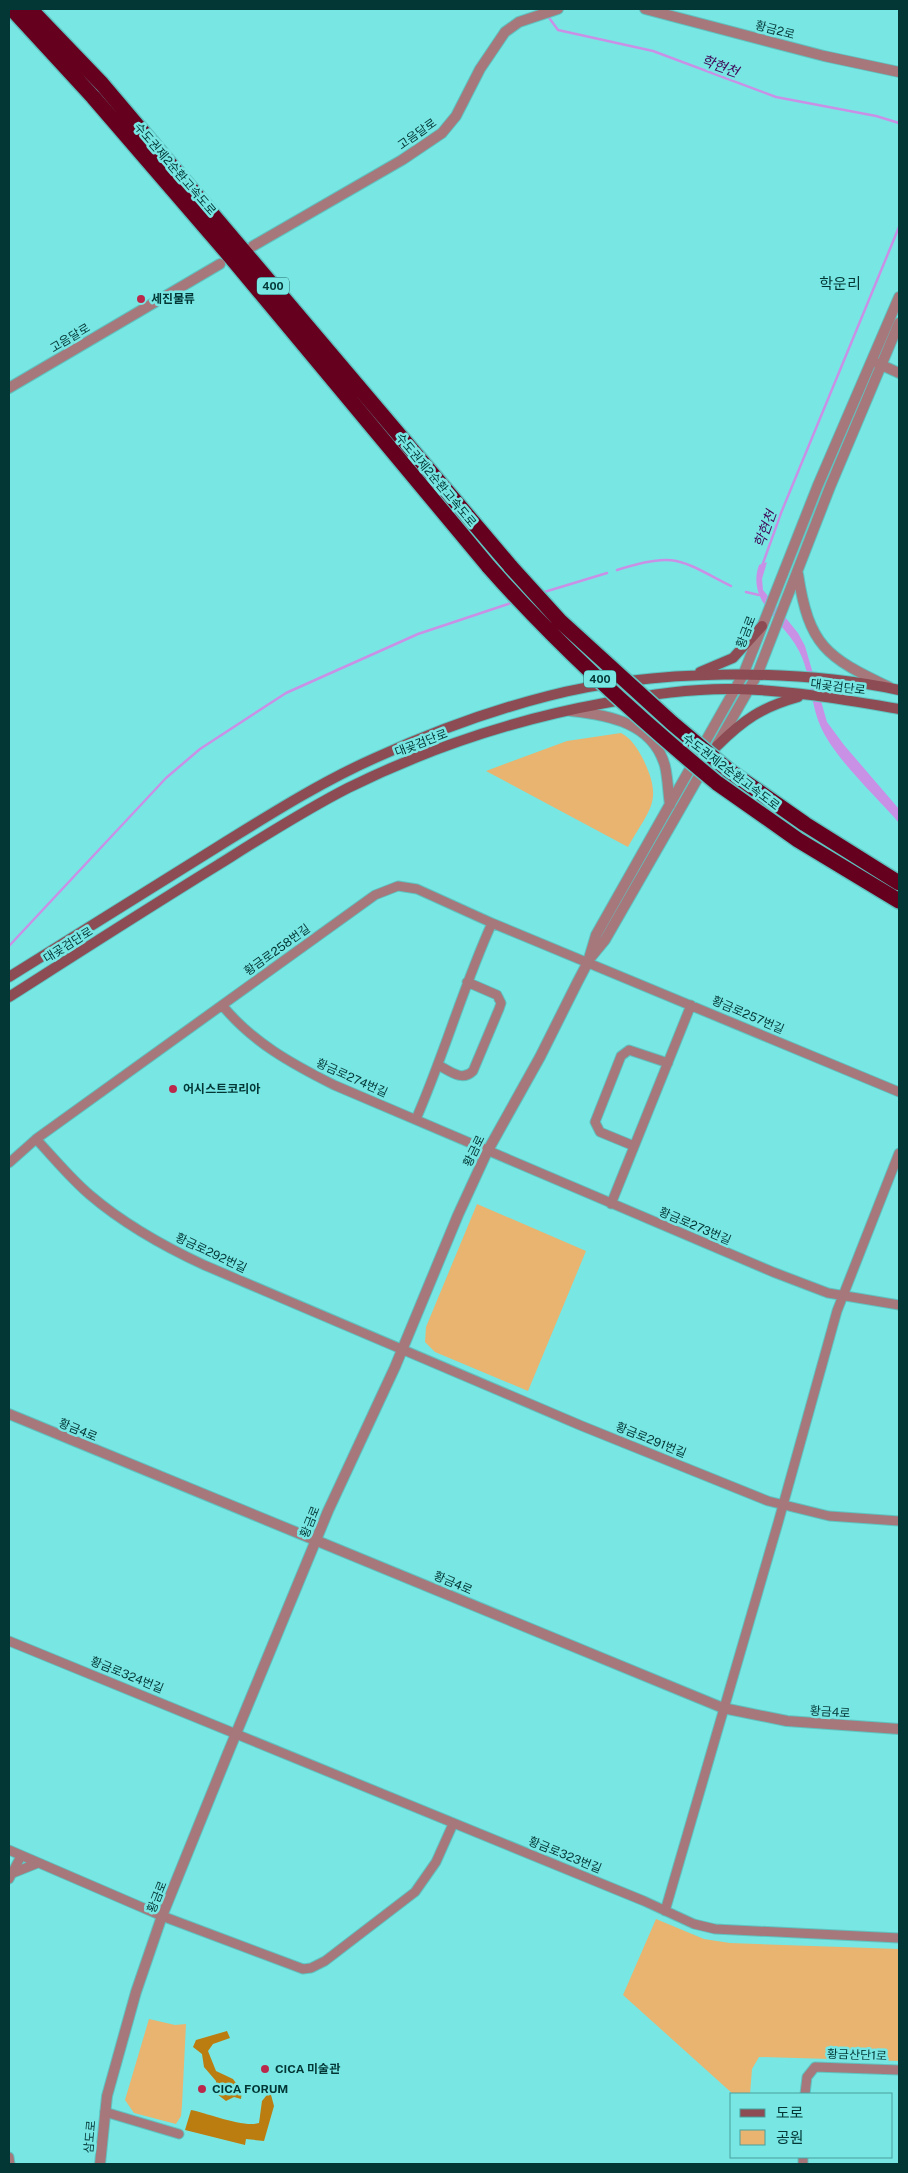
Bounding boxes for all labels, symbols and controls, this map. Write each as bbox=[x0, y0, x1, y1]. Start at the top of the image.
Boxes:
street label: 황금2로 bbox=[754, 18, 796, 42]
water label: 학현천 bbox=[699, 52, 742, 81]
street label: 고음달로 bbox=[395, 116, 439, 152]
street label: 수도권제2순환고속도로 bbox=[131, 120, 219, 218]
district label: 학운리 bbox=[819, 275, 861, 292]
road number: 400 bbox=[257, 278, 289, 294]
place label: 세진물류 bbox=[151, 292, 195, 306]
marker: 세진물류 bbox=[135, 293, 147, 305]
street label: 고음달로 bbox=[47, 321, 93, 355]
street label: 수도권제2순환고속도로 bbox=[393, 430, 479, 530]
water label: 학현천 bbox=[751, 507, 780, 550]
street label: 황금로 bbox=[734, 614, 758, 650]
road number: 400 bbox=[584, 671, 616, 688]
street label: 대곶검단로 bbox=[810, 677, 866, 697]
street label: 대곶검단로 bbox=[393, 727, 449, 759]
street label: 수도권제2순환고속도로 bbox=[680, 731, 782, 813]
street label: 황금로258번길 bbox=[241, 921, 313, 979]
street label: 대곶검단로 bbox=[41, 924, 95, 966]
street label: 황금로257번길 bbox=[710, 993, 786, 1037]
street label: 황금로274번길 bbox=[314, 1056, 390, 1100]
place label: 어시스트코리아 bbox=[183, 1082, 260, 1096]
marker: 어시스트코리아 bbox=[167, 1083, 179, 1095]
street label: 황금로 bbox=[460, 1133, 488, 1169]
street label: 황금로273번길 bbox=[657, 1205, 733, 1247]
street label: 황금로292번길 bbox=[173, 1230, 249, 1276]
street label: 황금4로 bbox=[57, 1416, 99, 1444]
street label: 황금로291번길 bbox=[614, 1420, 688, 1460]
street label: 황금로 bbox=[297, 1504, 323, 1540]
street label: 황금4로 bbox=[432, 1569, 474, 1597]
street label: 황금로324번길 bbox=[88, 1654, 166, 1696]
street label: 황금4로 bbox=[809, 1704, 851, 1720]
street label: 황금로323번길 bbox=[526, 1834, 604, 1876]
street label: 황금로 bbox=[144, 1879, 170, 1915]
street label: 황금산단1로 bbox=[827, 2047, 887, 2063]
place label: CICA 미술관 bbox=[275, 2062, 340, 2076]
marker: CICA 미술관 bbox=[259, 2063, 271, 2075]
place label: CICA FORUM bbox=[212, 2082, 288, 2096]
marker: CICA FORUM bbox=[196, 2083, 208, 2095]
legend bbox=[730, 2093, 893, 2158]
text: 도로 bbox=[776, 2104, 804, 2121]
street label: 삼도로 bbox=[82, 2120, 98, 2154]
text: 공원 bbox=[776, 2129, 804, 2146]

